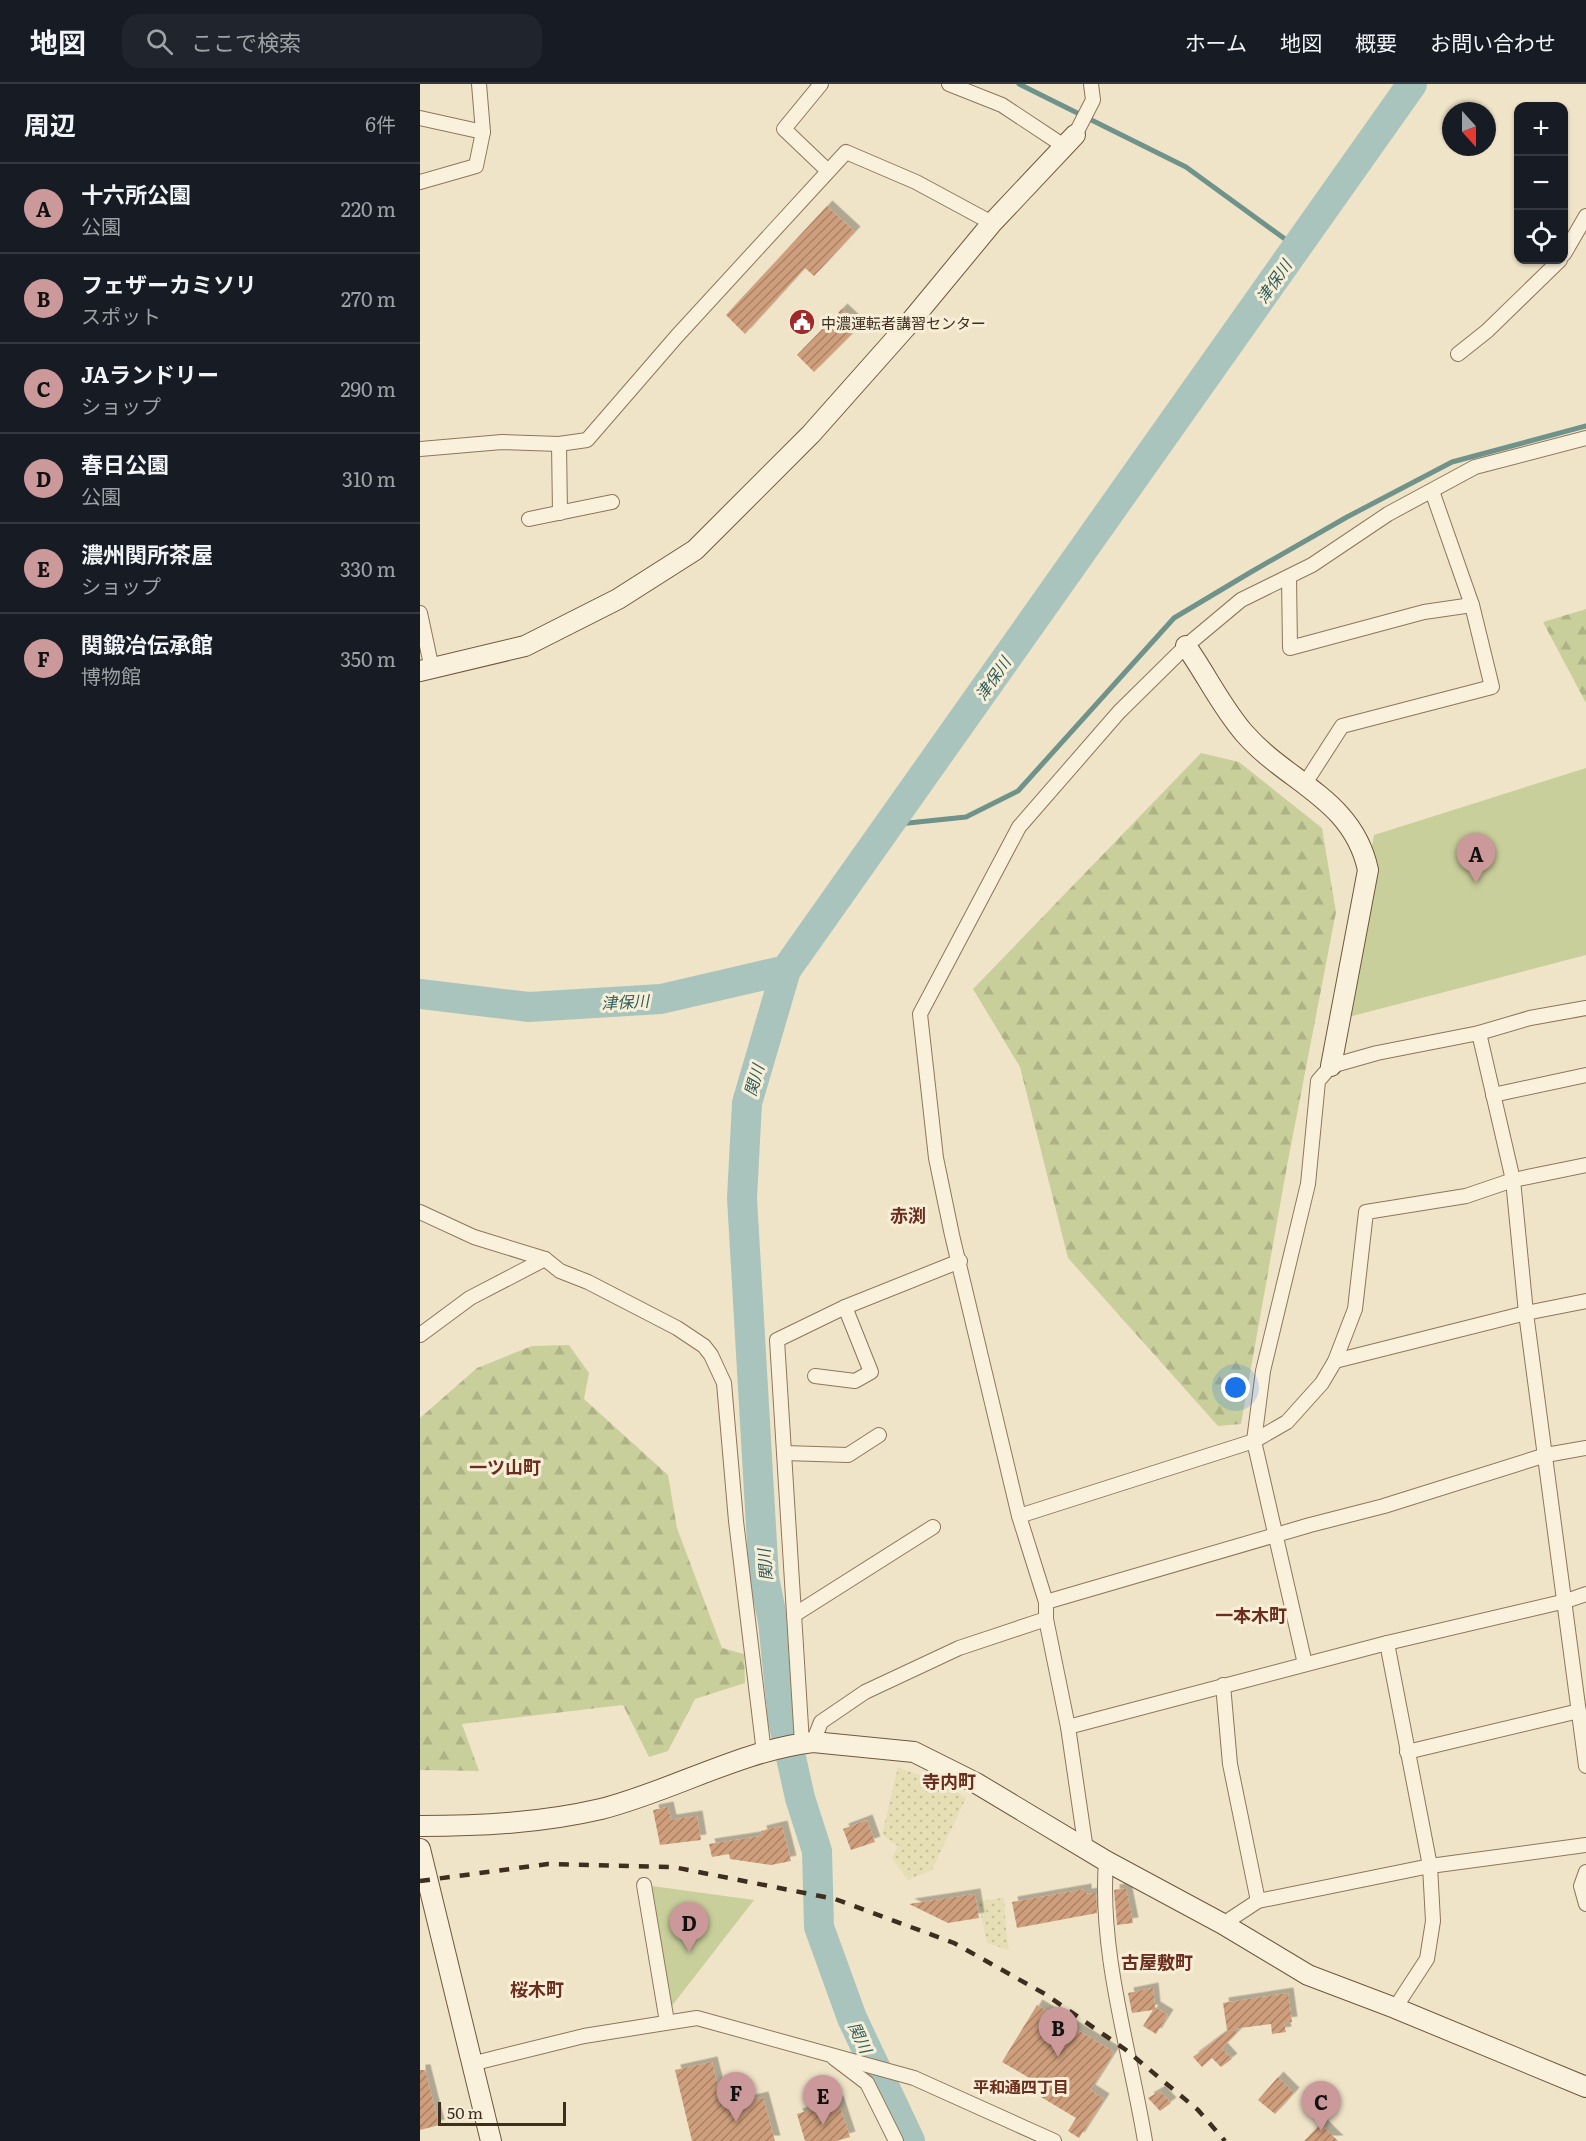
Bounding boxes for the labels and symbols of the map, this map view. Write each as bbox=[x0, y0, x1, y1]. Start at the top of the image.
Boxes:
north arrow bbox=[1442, 102, 1496, 156]
water label: 津保川 bbox=[1249, 253, 1298, 308]
public building icon: 中濃運転者講習センター bbox=[787, 307, 817, 337]
place label: 中濃運転者講習センター bbox=[821, 311, 986, 334]
water label: 津保川 bbox=[968, 650, 1017, 705]
pin: A bbox=[1456, 834, 1496, 883]
water label: 津保川 bbox=[600, 988, 652, 1014]
water label: 関川 bbox=[737, 1059, 769, 1099]
district label: 赤渕 bbox=[890, 1201, 926, 1228]
your location bbox=[1221, 1373, 1250, 1402]
district label: 一ツ山町 bbox=[469, 1453, 541, 1480]
water label: 関川 bbox=[750, 1546, 777, 1582]
district label: 一本木町 bbox=[1215, 1601, 1287, 1628]
district label: 寺内町 bbox=[922, 1767, 976, 1794]
pin: D bbox=[670, 1902, 708, 1952]
district label: 古屋敷町 bbox=[1121, 1948, 1193, 1975]
district label: 桜木町 bbox=[510, 1975, 564, 2002]
pin: B bbox=[1038, 2008, 1078, 2057]
water label: 関川 bbox=[843, 2017, 879, 2058]
pin: F bbox=[716, 2072, 756, 2122]
district label: 平和通四丁目 bbox=[973, 2074, 1069, 2098]
pin: E bbox=[804, 2076, 842, 2125]
pin: C bbox=[1302, 2082, 1340, 2131]
scale bar bbox=[438, 2099, 566, 2126]

